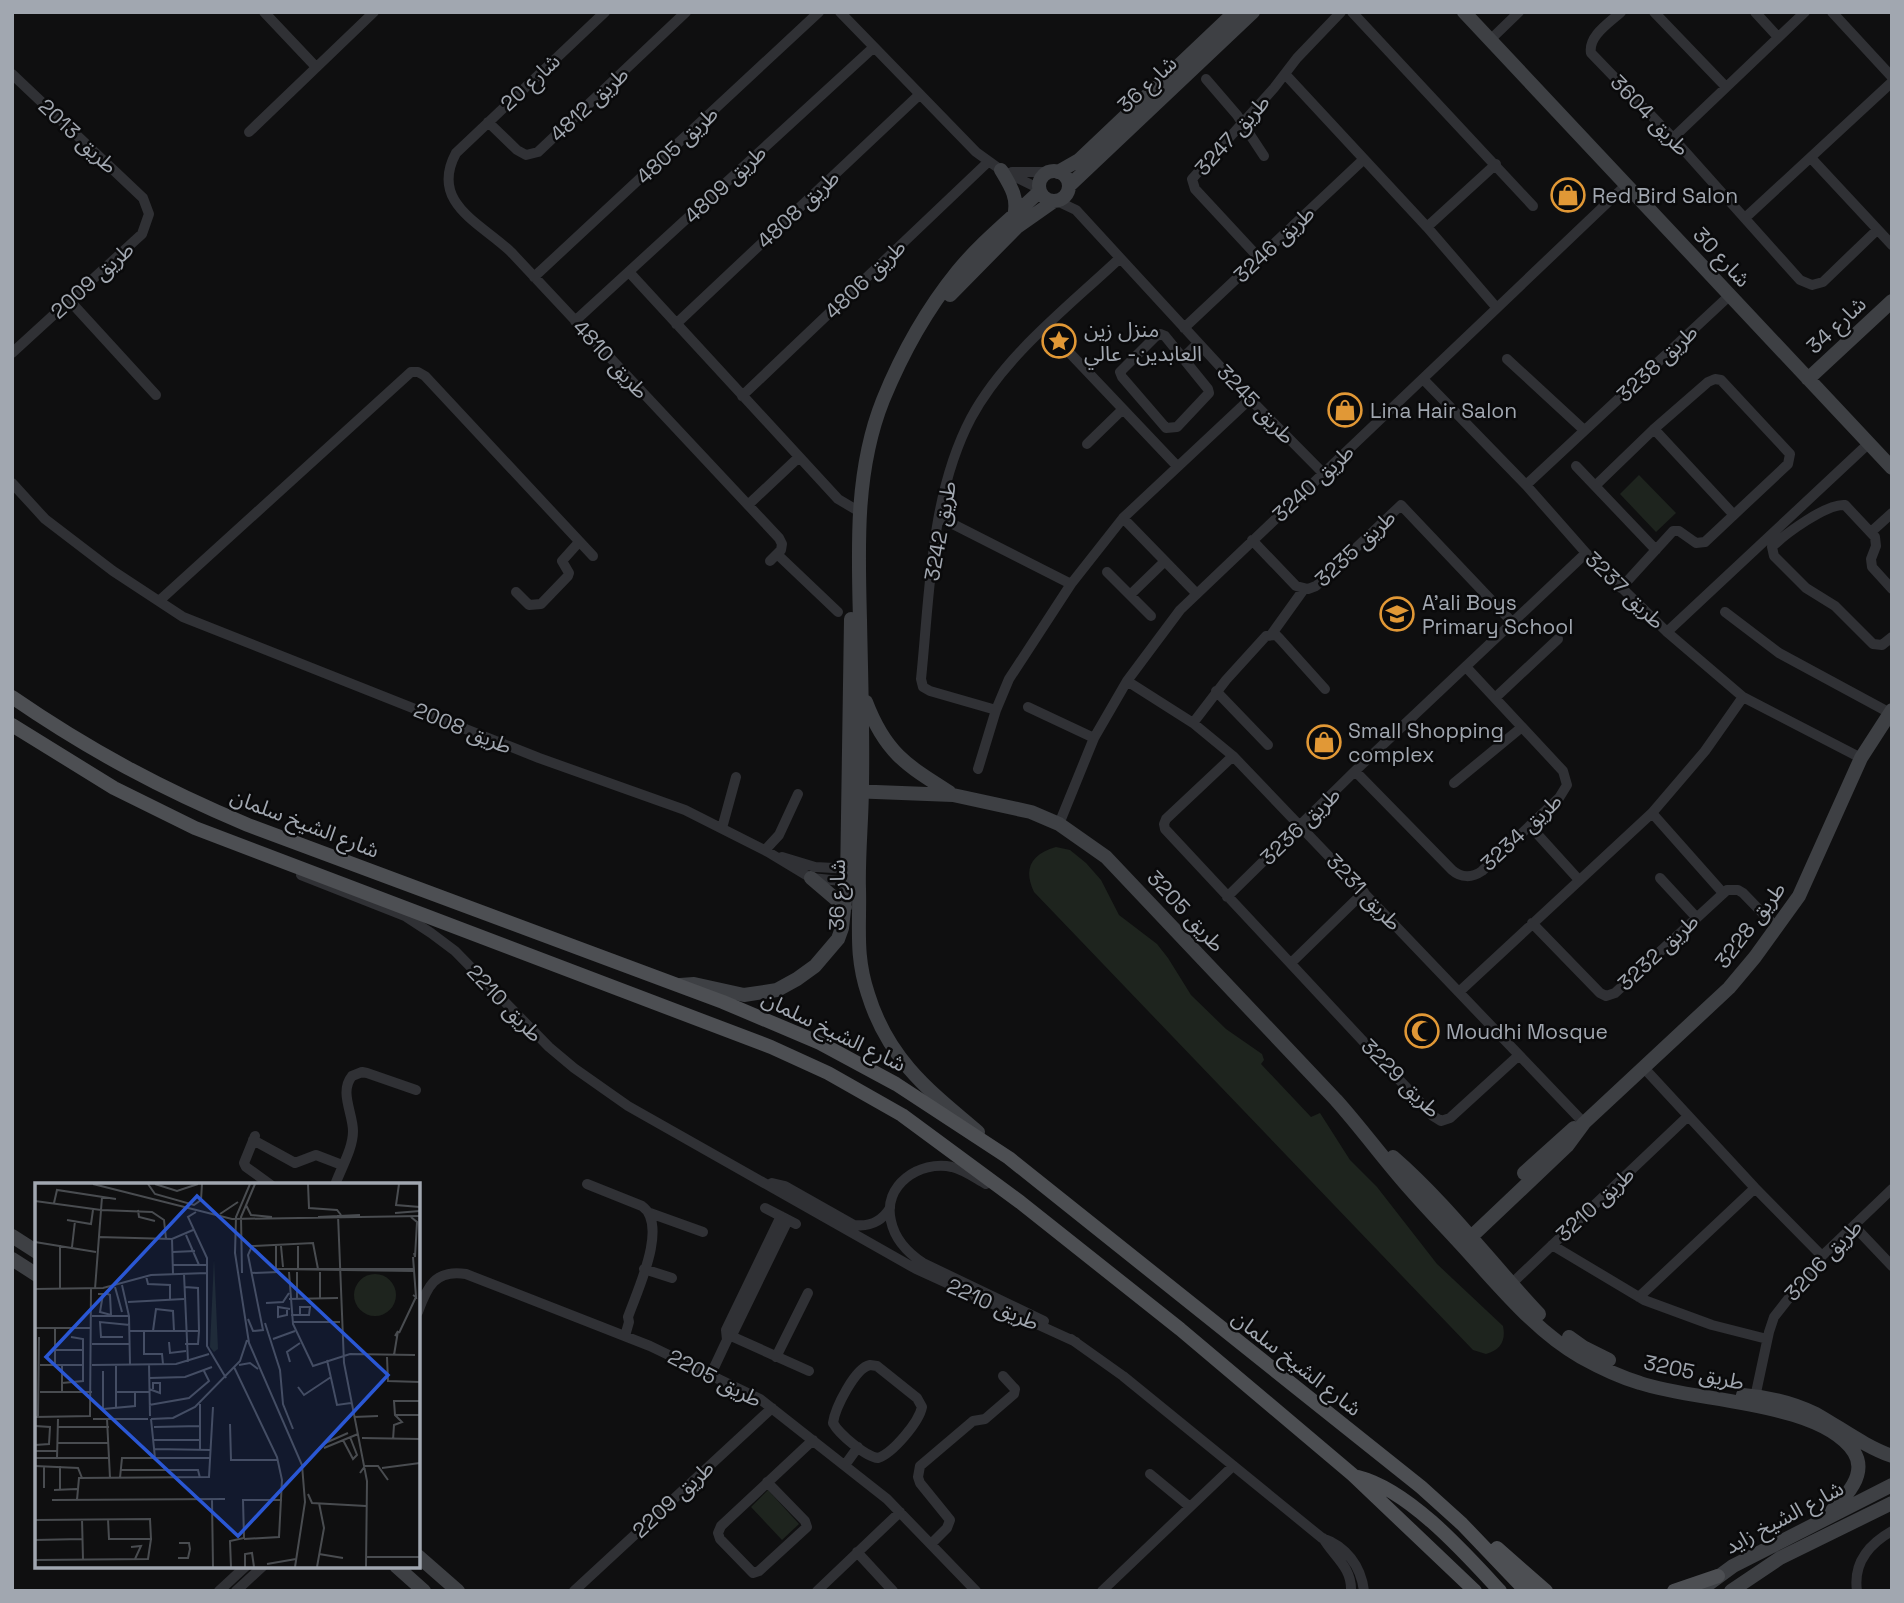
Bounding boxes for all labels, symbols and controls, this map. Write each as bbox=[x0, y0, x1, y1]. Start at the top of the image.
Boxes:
street label: شارع 20 bbox=[494, 47, 567, 118]
street label: شارع 36 bbox=[1112, 50, 1184, 120]
street label: طريق 4812 bbox=[544, 61, 634, 147]
street label: طريق 3604 bbox=[1605, 69, 1695, 161]
street label: طريق 3247 bbox=[1189, 89, 1275, 181]
street label: طريق 2013 bbox=[33, 93, 123, 179]
street label: طريق 4805 bbox=[630, 100, 724, 190]
street label: طريق 4809 bbox=[678, 139, 772, 229]
street label: طريق 4808 bbox=[751, 164, 845, 254]
shop icon: Red Bird Salon bbox=[1549, 176, 1587, 214]
place label: Red Bird Salon bbox=[1592, 182, 1738, 209]
street label: طريق 3246 bbox=[1228, 200, 1320, 288]
street label: شارع 30 bbox=[1686, 221, 1757, 294]
street label: طريق 4806 bbox=[819, 233, 911, 325]
street label: طريق 2009 bbox=[45, 236, 139, 324]
street label: شارع 34 bbox=[1800, 291, 1873, 361]
street label: طريق 4810 bbox=[567, 314, 655, 404]
place label: منزل زين العابدين- عالي bbox=[1084, 316, 1202, 369]
street label: طريق 3238 bbox=[1611, 318, 1703, 408]
place icon: منزل زين العابدين- عالي bbox=[1040, 322, 1078, 360]
street label: طريق 3245 bbox=[1211, 358, 1301, 450]
shop icon: Lina Hair Salon bbox=[1326, 391, 1364, 429]
place label: Lina Hair Salon bbox=[1370, 397, 1517, 424]
street label: طريق 3240 bbox=[1267, 438, 1359, 528]
street label: طريق 3242 bbox=[918, 479, 962, 583]
street label: طريق 3235 bbox=[1309, 504, 1401, 592]
street label: طريق 3237 bbox=[1580, 545, 1670, 635]
place label: A'ali Boys Primary School bbox=[1422, 589, 1573, 640]
school or university icon: A'ali Boys Primary School bbox=[1378, 595, 1416, 633]
street label: طريق 2008 bbox=[410, 696, 516, 760]
place label: Small Shopping complex bbox=[1348, 717, 1504, 768]
shop icon: Small Shopping complex bbox=[1305, 723, 1343, 761]
street label: طريق 3236 bbox=[1254, 781, 1346, 871]
street label: شارع الشيخ سلمان bbox=[226, 782, 383, 866]
street label: طريق 3234 bbox=[1475, 787, 1567, 877]
street label: طريق 3231 bbox=[1321, 848, 1407, 936]
street label: شارع 36 bbox=[823, 859, 853, 931]
street label: طريق 3205 bbox=[1141, 865, 1231, 957]
street label: طريق 3228 bbox=[1709, 876, 1791, 974]
street label: طريق 3232 bbox=[1612, 908, 1704, 996]
street label: طريق 2210 bbox=[461, 958, 549, 1048]
street label: شارع الشيخ سلمان bbox=[757, 984, 910, 1079]
mosque icon: Moudhi Mosque bbox=[1403, 1012, 1441, 1050]
place label: Moudhi Mosque bbox=[1446, 1018, 1608, 1045]
street label: طريق 3229 bbox=[1356, 1033, 1446, 1123]
street label: طريق 3210 bbox=[1550, 1161, 1640, 1247]
inset map bbox=[35, 1183, 420, 1568]
street label: طريق 3206 bbox=[1778, 1213, 1868, 1307]
street label: طريق 2210 bbox=[943, 1272, 1043, 1336]
street label: شارع الشيخ سلمان bbox=[1226, 1304, 1367, 1424]
street label: طريق 2205 bbox=[663, 1343, 767, 1413]
street label: طريق 3205 bbox=[1641, 1348, 1747, 1396]
street label: طريق 2209 bbox=[626, 1454, 720, 1544]
street label: شارع الشيخ زايد bbox=[1720, 1474, 1849, 1561]

